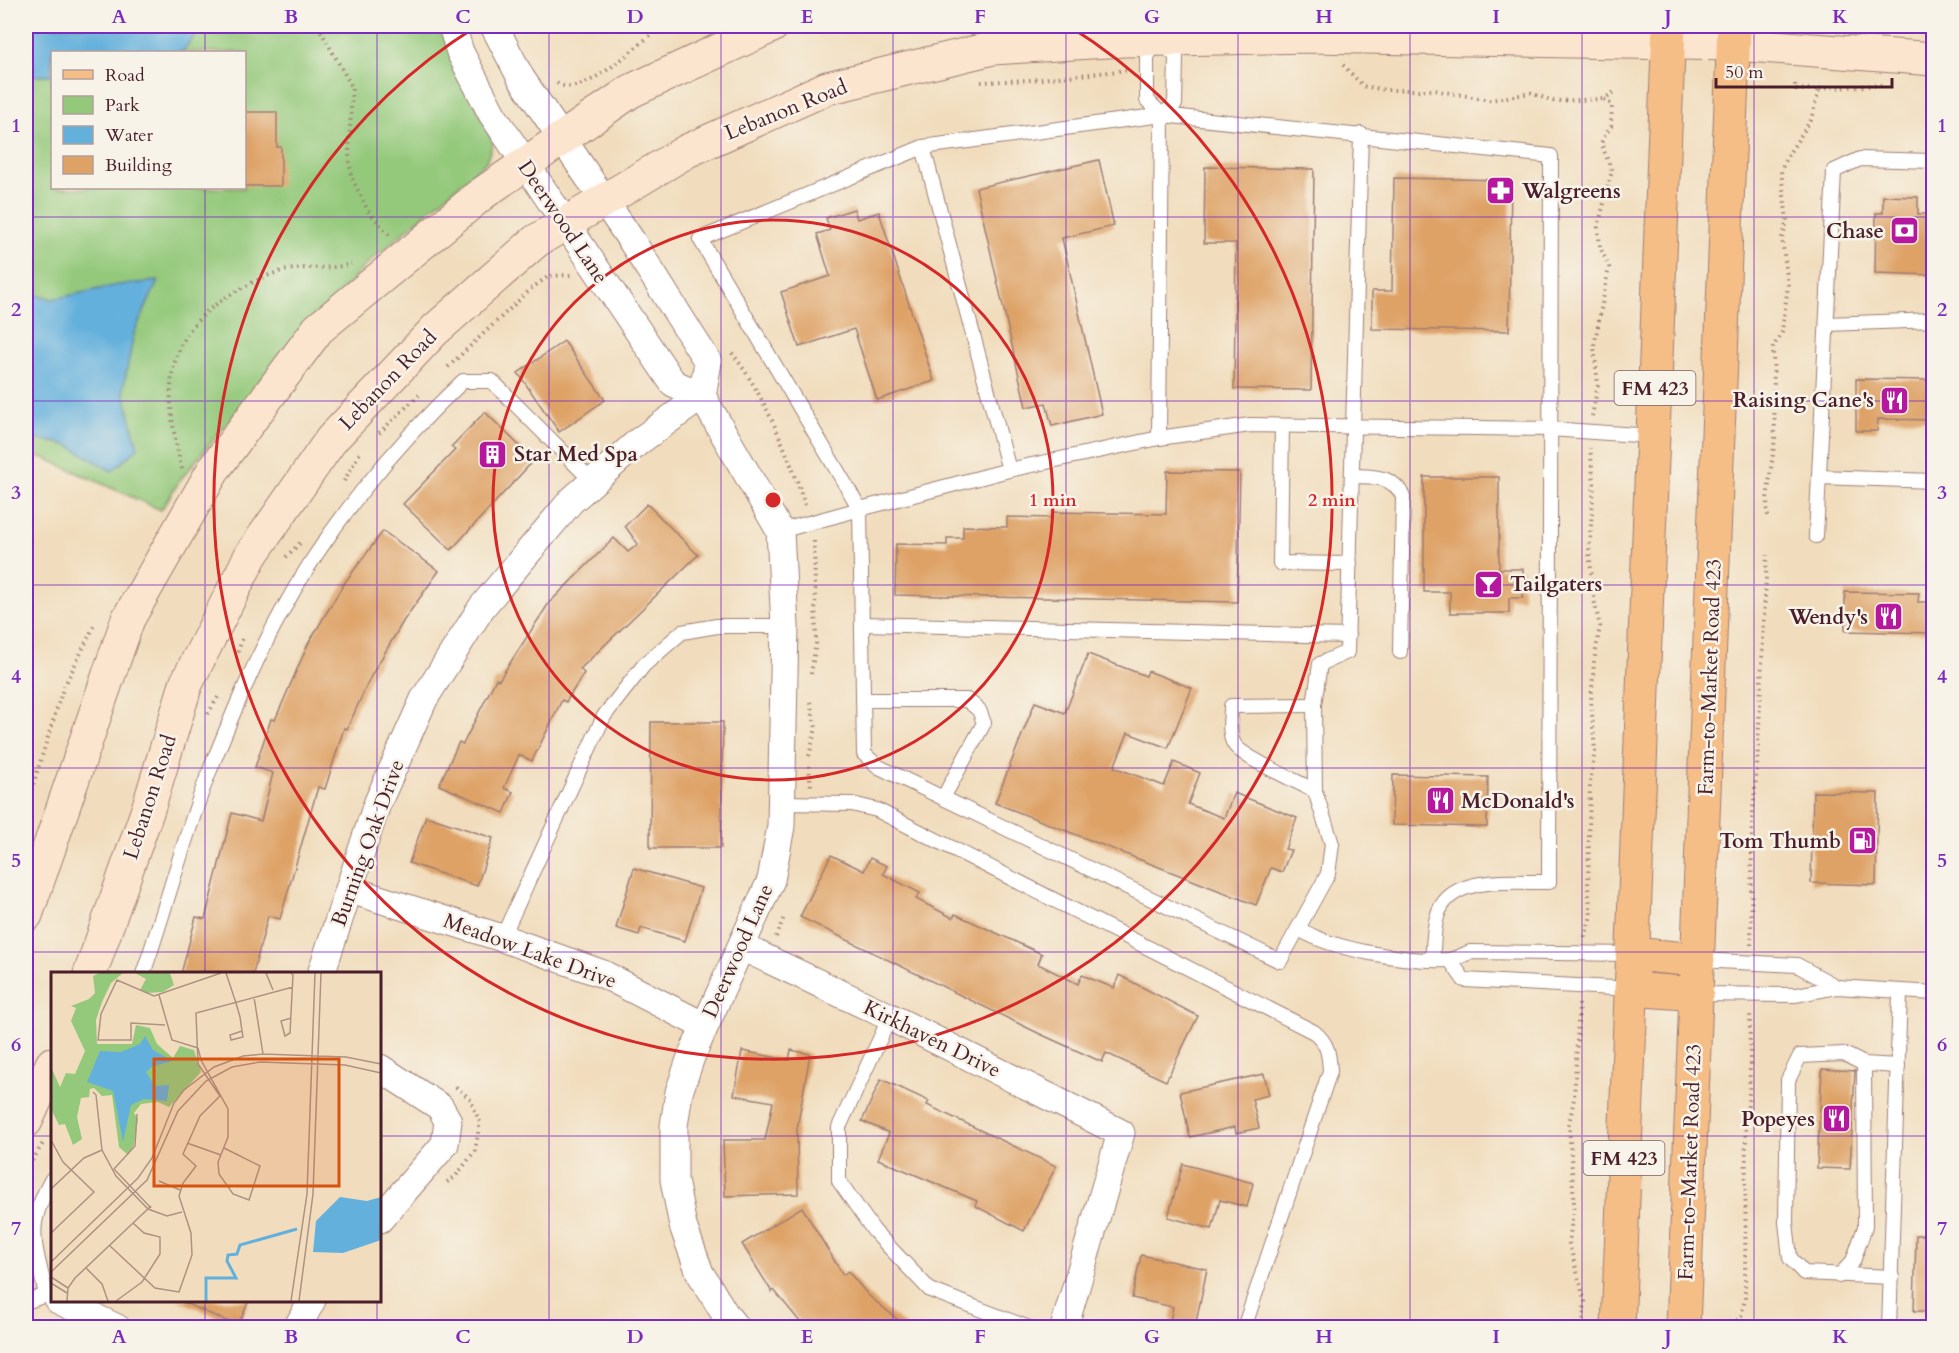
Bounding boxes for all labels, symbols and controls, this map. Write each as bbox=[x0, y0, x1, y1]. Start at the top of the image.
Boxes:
text: A bbox=[111, 3, 127, 30]
text: B bbox=[284, 3, 298, 30]
text: C bbox=[455, 3, 471, 30]
text: D bbox=[626, 3, 644, 30]
text: E bbox=[801, 3, 813, 30]
text: F bbox=[974, 3, 986, 30]
text: G bbox=[1144, 3, 1160, 30]
text: H bbox=[1315, 3, 1333, 30]
text: I bbox=[1492, 3, 1500, 30]
text: J bbox=[1661, 3, 1672, 30]
text: K bbox=[1832, 3, 1849, 30]
legend bbox=[51, 51, 246, 189]
scale bar bbox=[1716, 51, 1892, 89]
text: 50 m bbox=[1725, 60, 1764, 85]
text: Road bbox=[105, 63, 145, 88]
street label: Lebanon Road bbox=[720, 72, 852, 148]
text: Park bbox=[105, 93, 140, 118]
text: 1 bbox=[11, 112, 21, 139]
text: 1 bbox=[1937, 112, 1947, 139]
text: Water bbox=[104, 123, 154, 148]
text: Building bbox=[105, 153, 173, 178]
street label: Deerwood Lane bbox=[511, 154, 615, 290]
pharmacy icon: Walgreens bbox=[1485, 175, 1517, 207]
place label: Walgreens bbox=[1521, 177, 1621, 206]
bank icon: Chase bbox=[1889, 215, 1921, 247]
place label: Chase bbox=[1826, 217, 1884, 246]
text: 2 bbox=[11, 296, 21, 323]
text: 2 bbox=[1937, 296, 1947, 323]
street label: Lebanon Road bbox=[333, 323, 443, 437]
road number: FM 423 bbox=[1614, 371, 1696, 405]
restaurant icon: Raising Cane's bbox=[1879, 384, 1911, 416]
place label: Raising Cane's bbox=[1733, 386, 1874, 415]
building icon: Star Med Spa bbox=[477, 438, 509, 470]
place label: Star Med Spa bbox=[514, 440, 639, 469]
text: 3 bbox=[11, 479, 21, 506]
text: 3 bbox=[1937, 479, 1947, 506]
text: 1 min bbox=[1029, 488, 1077, 513]
text: 2 min bbox=[1308, 488, 1356, 513]
centre of rings bbox=[763, 490, 783, 510]
street label: Farm-to-Market Road 423 bbox=[1691, 558, 1729, 796]
bar icon: Tailgaters bbox=[1473, 568, 1505, 600]
place label: Tailgaters bbox=[1510, 570, 1602, 599]
restaurant icon: Wendy's bbox=[1873, 601, 1905, 633]
place label: Wendy's bbox=[1787, 603, 1868, 632]
text: 4 bbox=[11, 663, 21, 690]
text: 4 bbox=[1937, 663, 1947, 690]
street label: Lebanon Road bbox=[116, 731, 184, 863]
street label: Burning Oak Drive bbox=[324, 756, 412, 930]
restaurant icon: McDonald's bbox=[1424, 785, 1456, 817]
place label: McDonald's bbox=[1461, 787, 1575, 816]
fuel station icon: Tom Thumb bbox=[1846, 825, 1878, 857]
place label: Tom Thumb bbox=[1719, 827, 1841, 856]
text: 5 bbox=[11, 847, 21, 874]
text: 5 bbox=[1937, 847, 1947, 874]
street label: Deerwood Lane bbox=[696, 880, 780, 1022]
street label: Meadow Lake Drive bbox=[439, 906, 621, 996]
inset map bbox=[51, 972, 381, 1302]
street label: Kirkhaven Drive bbox=[858, 993, 1006, 1085]
text: 6 bbox=[11, 1031, 21, 1058]
text: 6 bbox=[1937, 1031, 1947, 1058]
street label: Farm-to-Market Road 423 bbox=[1671, 1043, 1709, 1281]
restaurant icon: Popeyes bbox=[1820, 1103, 1852, 1135]
place label: Popeyes bbox=[1741, 1105, 1815, 1134]
road number: FM 423 bbox=[1584, 1141, 1664, 1175]
text: 7 bbox=[11, 1215, 21, 1242]
text: 7 bbox=[1937, 1215, 1947, 1242]
text: A bbox=[111, 1323, 127, 1350]
text: B bbox=[284, 1323, 298, 1350]
text: C bbox=[455, 1323, 471, 1350]
text: D bbox=[626, 1323, 644, 1350]
text: E bbox=[801, 1323, 813, 1350]
text: F bbox=[974, 1323, 986, 1350]
text: G bbox=[1144, 1323, 1160, 1350]
text: H bbox=[1315, 1323, 1333, 1350]
text: I bbox=[1492, 1323, 1500, 1350]
text: J bbox=[1661, 1323, 1672, 1350]
text: K bbox=[1832, 1323, 1849, 1350]

